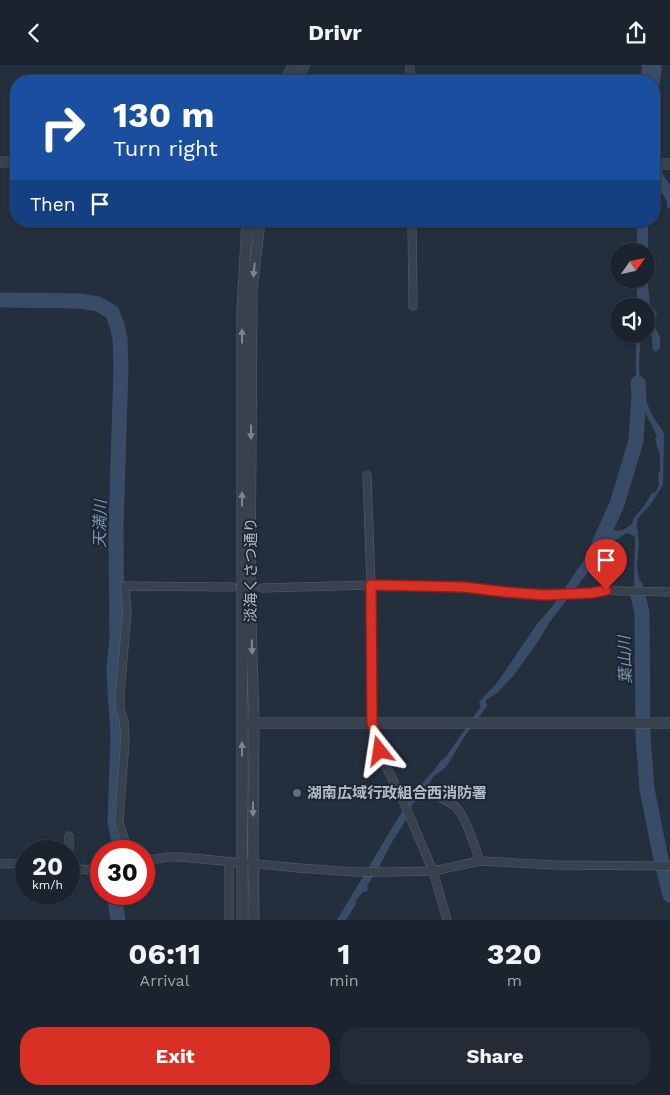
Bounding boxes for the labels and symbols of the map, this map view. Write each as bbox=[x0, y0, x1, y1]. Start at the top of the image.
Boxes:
north arrow bbox=[610, 243, 655, 287]
one-way arrow bbox=[250, 262, 258, 278]
one-way arrow bbox=[238, 328, 246, 344]
one-way arrow bbox=[247, 424, 255, 440]
one-way arrow bbox=[238, 491, 246, 507]
water label: 天満川 bbox=[90, 498, 110, 548]
street label: 淡海くさつ通り bbox=[242, 517, 260, 623]
pin bbox=[585, 539, 627, 590]
water label: 葉山川 bbox=[615, 634, 635, 684]
one-way arrow bbox=[248, 639, 256, 655]
position arrow bbox=[353, 724, 405, 776]
one-way arrow bbox=[238, 741, 246, 757]
place label: 湖南広域行政組合西消防署 bbox=[307, 784, 487, 802]
marker: 湖南広域行政組合西消防署 bbox=[291, 787, 303, 799]
one-way arrow bbox=[249, 802, 257, 818]
speed limit sign: 30 bbox=[90, 840, 155, 905]

